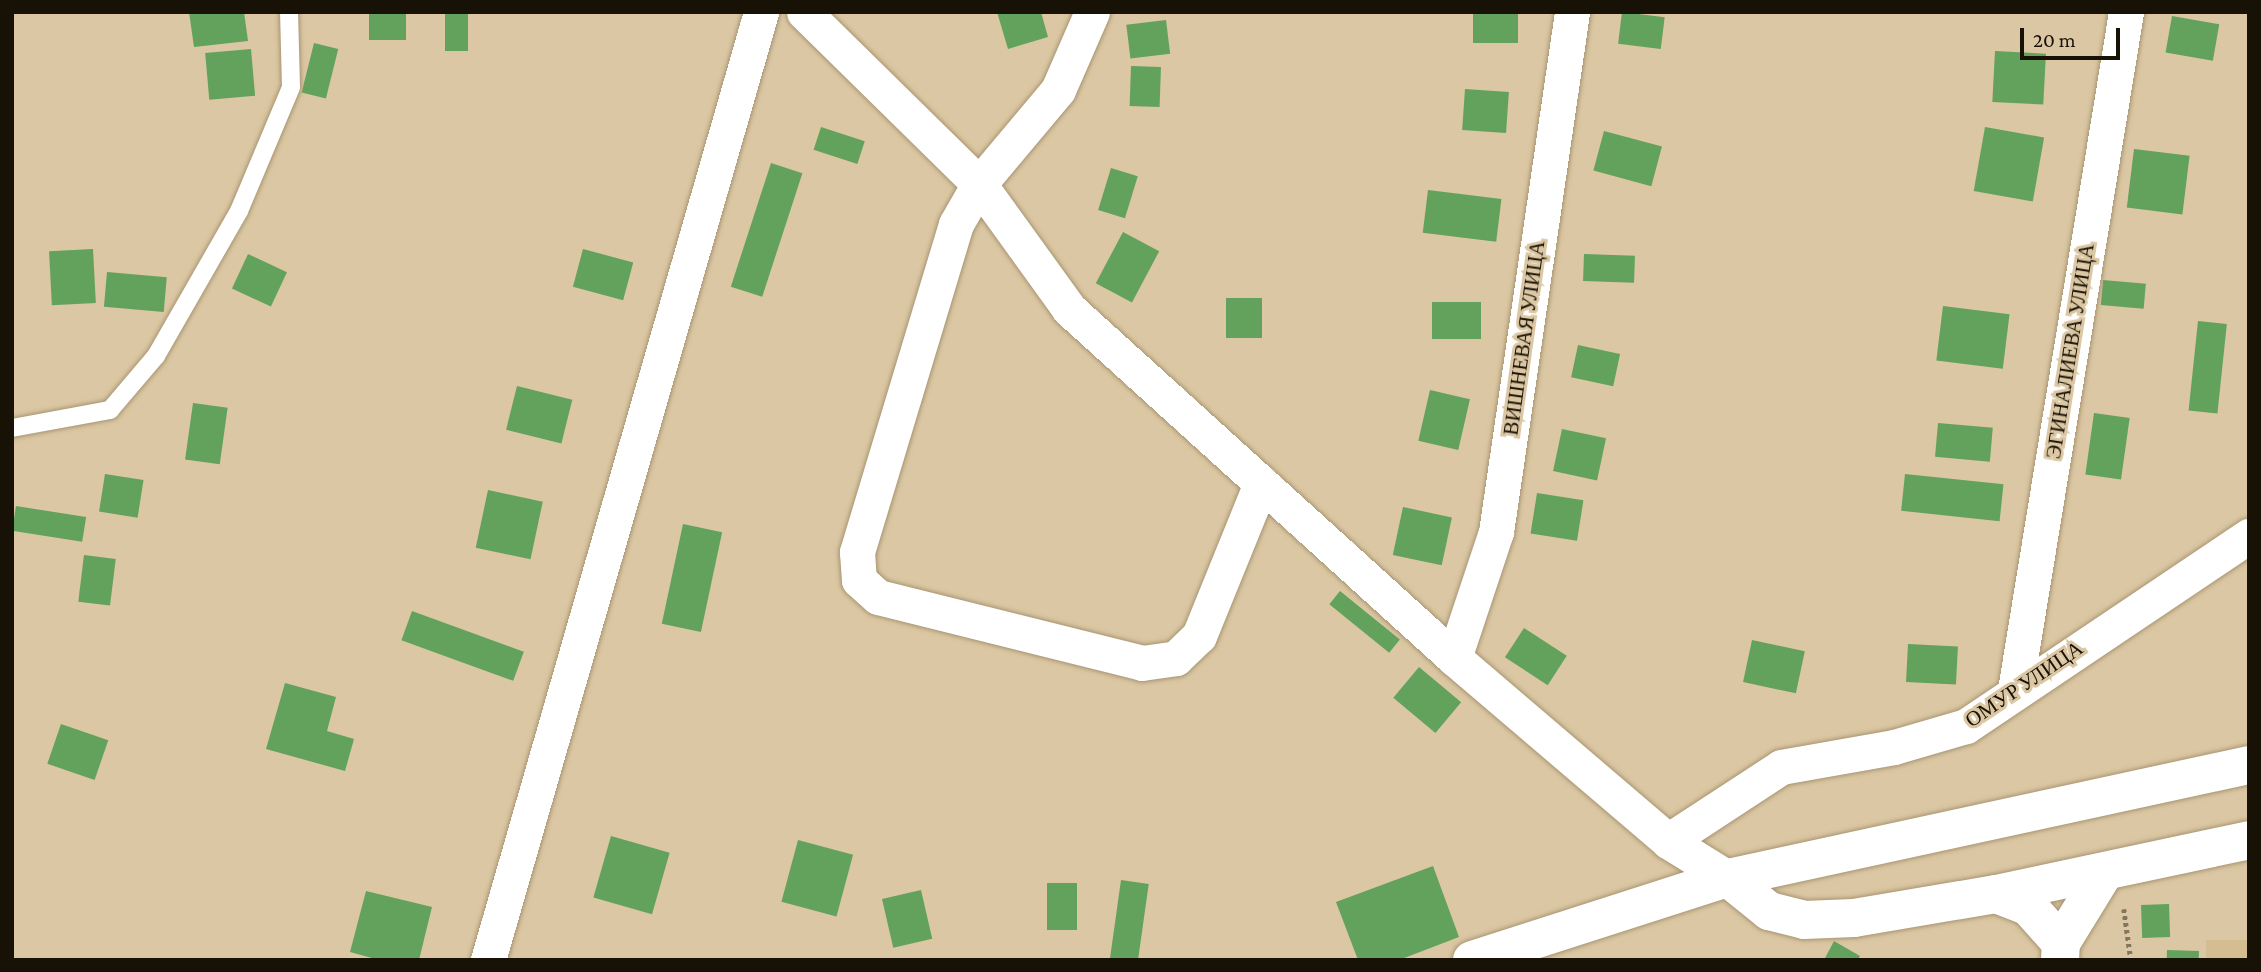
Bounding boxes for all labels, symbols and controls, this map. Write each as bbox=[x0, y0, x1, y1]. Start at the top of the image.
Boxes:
scale bar bbox=[2023, 14, 2123, 58]
text: 20 m bbox=[2033, 28, 2076, 52]
street label: ВИШНЕВАЯ УЛИЦА bbox=[1498, 239, 1550, 437]
street label: ЭГИНАЛИЕВА УЛИЦА bbox=[2041, 241, 2099, 461]
street label: ОМУР УЛИЦА bbox=[1960, 635, 2088, 733]

